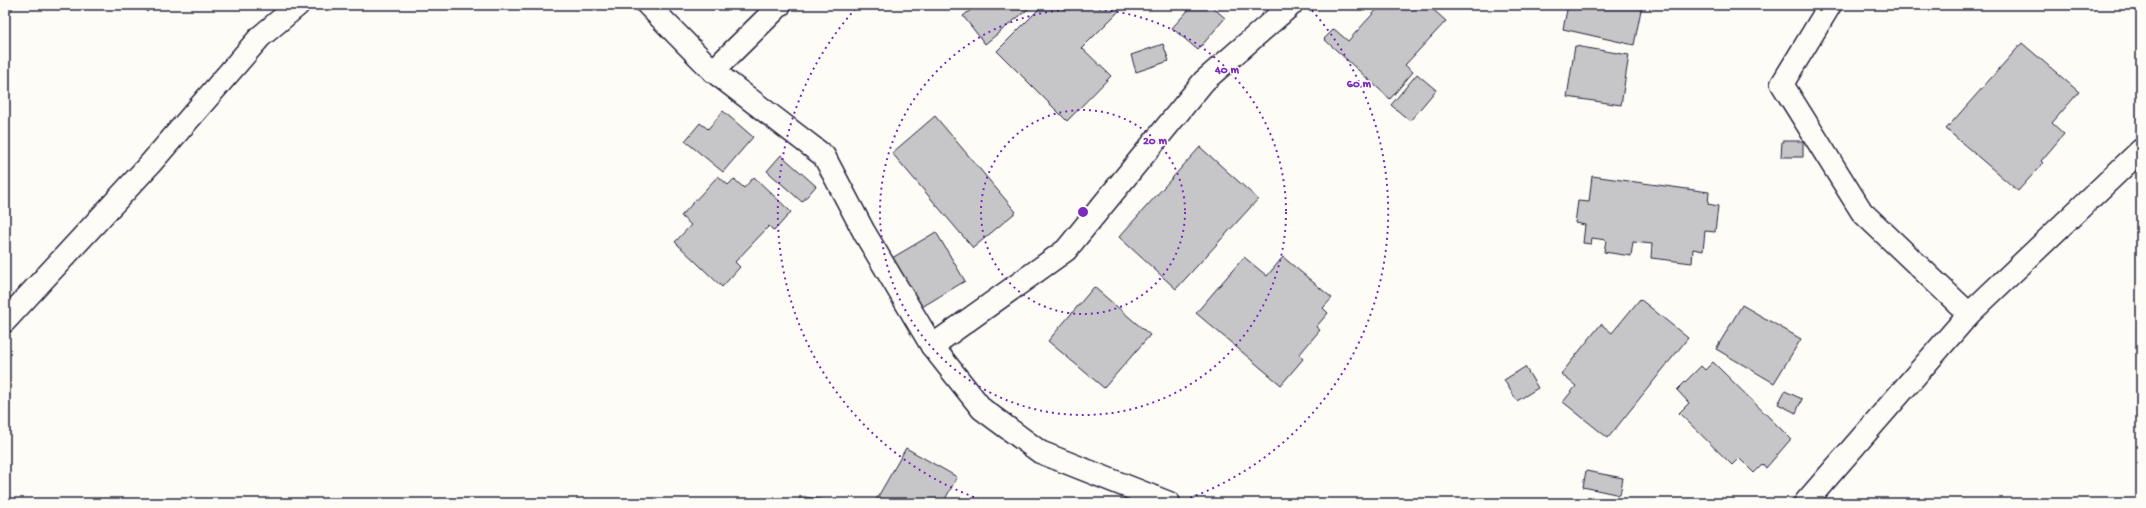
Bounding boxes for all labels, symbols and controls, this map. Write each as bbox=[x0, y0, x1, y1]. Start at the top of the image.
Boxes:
text: 40 m bbox=[1214, 64, 1239, 78]
text: 60 m bbox=[1347, 78, 1372, 92]
text: 20 m bbox=[1143, 135, 1168, 149]
centre of rings bbox=[1076, 205, 1090, 219]

